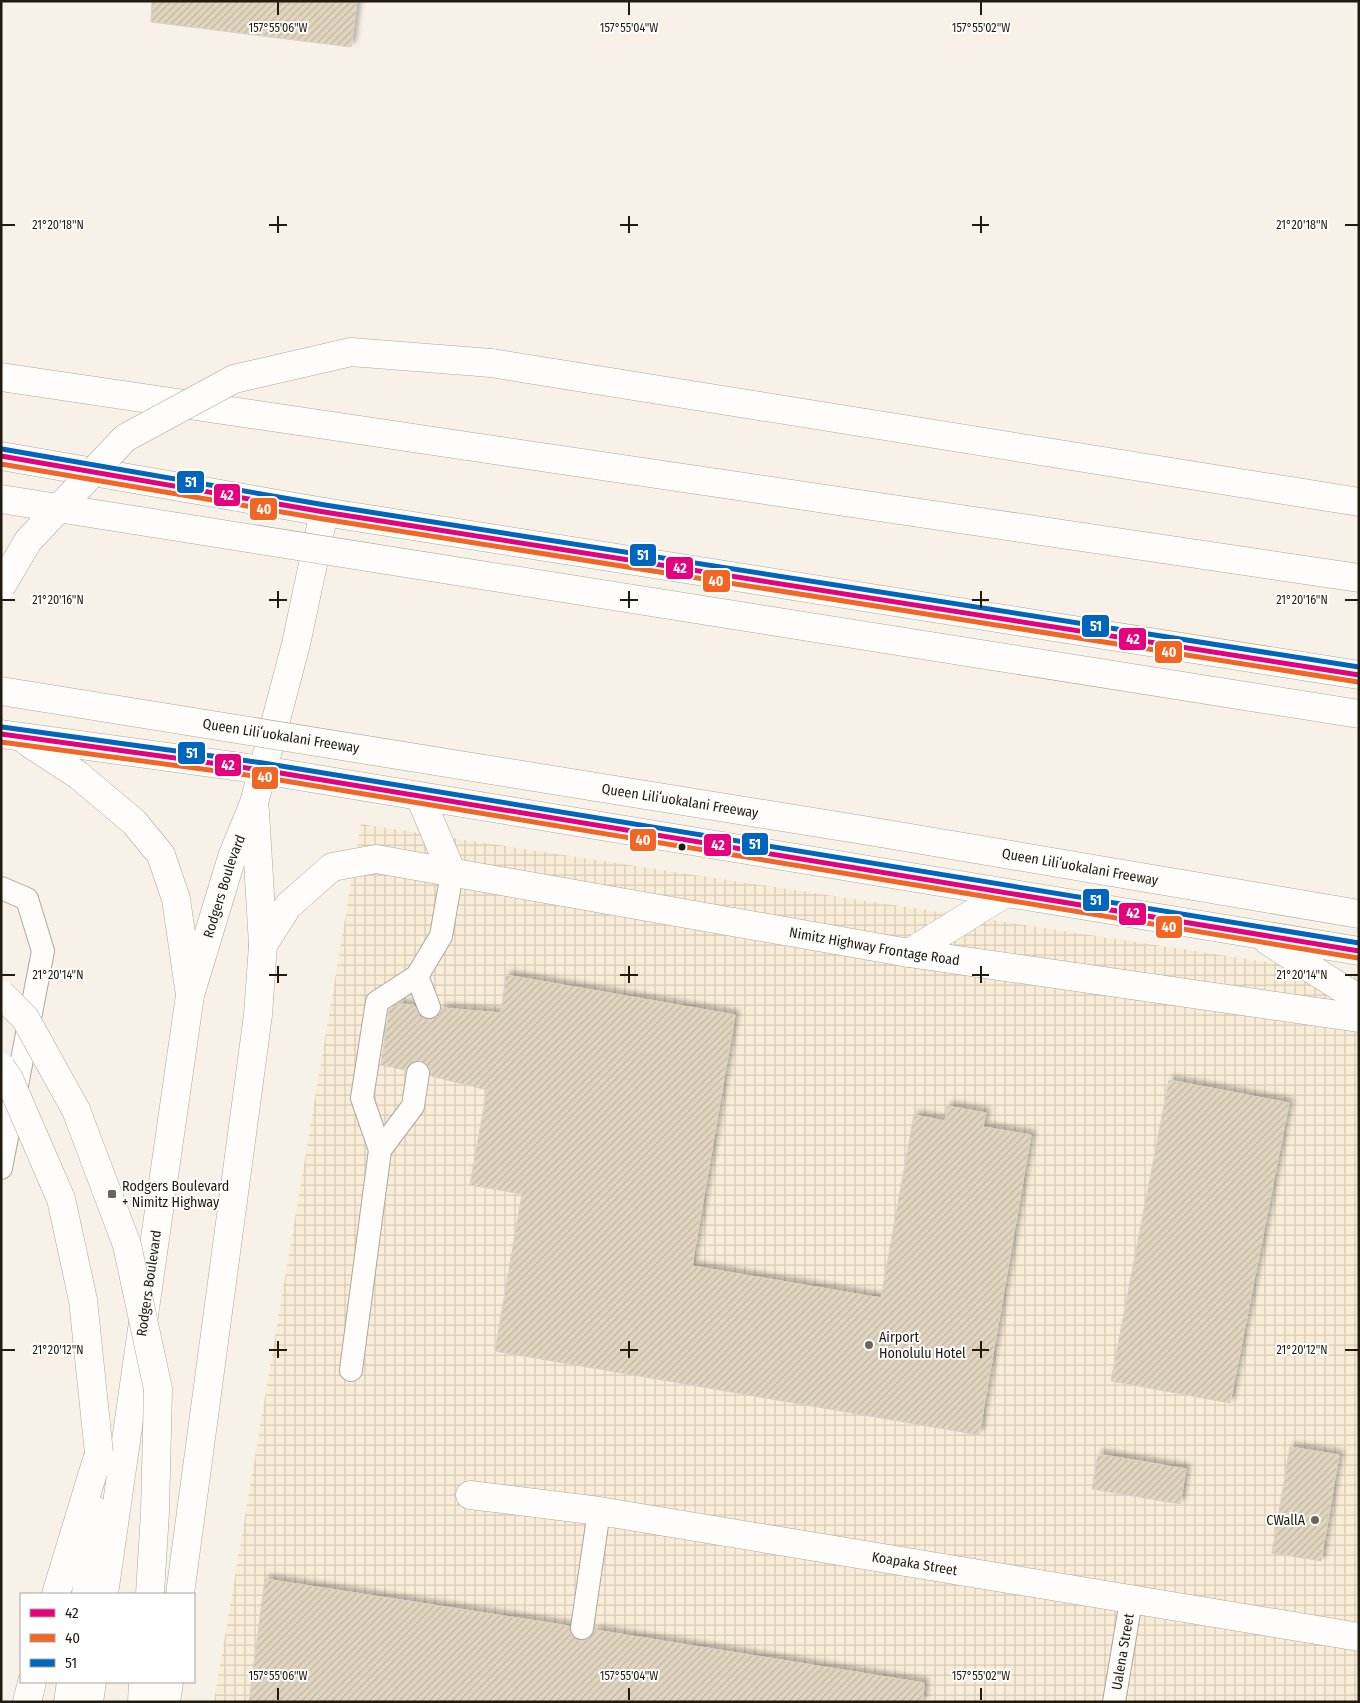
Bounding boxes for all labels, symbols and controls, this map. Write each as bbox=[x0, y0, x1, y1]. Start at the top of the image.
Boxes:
text: 157°55'06"W bbox=[249, 21, 307, 35]
text: 157°55'04"W bbox=[600, 21, 658, 35]
text: 157°55'02"W bbox=[952, 21, 1010, 35]
text: 21°20'18"N bbox=[32, 218, 84, 232]
text: 21°20'18"N bbox=[1276, 218, 1328, 232]
line badge: 51 bbox=[176, 470, 205, 494]
text: 51 bbox=[185, 474, 197, 491]
line badge: 42 bbox=[213, 483, 241, 507]
text: 42 bbox=[220, 487, 234, 504]
line badge: 40 bbox=[249, 497, 278, 521]
text: 40 bbox=[257, 501, 272, 518]
line badge: 51 bbox=[629, 543, 657, 567]
text: 51 bbox=[637, 547, 649, 564]
line badge: 42 bbox=[665, 556, 694, 580]
text: 42 bbox=[673, 560, 687, 577]
line badge: 40 bbox=[702, 569, 731, 593]
text: 40 bbox=[709, 573, 724, 590]
text: 21°20'16"N bbox=[32, 593, 84, 607]
text: 21°20'16"N bbox=[1276, 593, 1328, 607]
line badge: 51 bbox=[1081, 614, 1110, 638]
text: 51 bbox=[1090, 618, 1102, 635]
line badge: 42 bbox=[1118, 627, 1147, 651]
text: 42 bbox=[1126, 631, 1140, 648]
line badge: 40 bbox=[1154, 640, 1183, 664]
text: 40 bbox=[1162, 644, 1177, 661]
street label: Queen Liliʻuokalani Freeway bbox=[201, 715, 361, 757]
line badge: 51 bbox=[177, 741, 206, 765]
text: 51 bbox=[186, 745, 198, 762]
line badge: 42 bbox=[214, 753, 242, 777]
text: 42 bbox=[221, 757, 235, 774]
line badge: 40 bbox=[251, 766, 279, 790]
text: 40 bbox=[258, 769, 273, 786]
street label: Queen Liliʻuokalani Freeway bbox=[600, 780, 760, 822]
line badge: 40 bbox=[629, 828, 657, 852]
street label: Rodgers Boulevard bbox=[199, 832, 249, 940]
text: 40 bbox=[636, 832, 651, 849]
line badge: 51 bbox=[741, 832, 769, 856]
line badge: 42 bbox=[703, 833, 732, 857]
text: 51 bbox=[749, 836, 761, 853]
text: 42 bbox=[711, 837, 725, 854]
unlabelled marker bbox=[677, 842, 687, 852]
street label: Queen Liliʻuokalani Freeway bbox=[1001, 845, 1160, 889]
line badge: 51 bbox=[1082, 888, 1110, 912]
text: 51 bbox=[1090, 892, 1102, 909]
line badge: 42 bbox=[1118, 902, 1147, 926]
text: 42 bbox=[1126, 905, 1140, 922]
line badge: 40 bbox=[1155, 915, 1183, 939]
text: 40 bbox=[1162, 919, 1177, 936]
street label: Nimitz Highway Frontage Road bbox=[788, 924, 961, 969]
text: 21°20'14"N bbox=[33, 968, 83, 982]
text: 21°20'14"N bbox=[1277, 968, 1327, 982]
place label: Rodgers Boulevard + Nimitz Highway bbox=[122, 1178, 229, 1211]
marker: Rodgers Boulevard + Nimitz Highway bbox=[106, 1188, 118, 1200]
street label: Rodgers Boulevard bbox=[133, 1229, 165, 1338]
place label: Airport Honolulu Hotel bbox=[879, 1329, 966, 1362]
marker: Airport Honolulu Hotel bbox=[863, 1339, 875, 1351]
text: 21°20'12"N bbox=[33, 1343, 83, 1357]
text: 21°20'12"N bbox=[1277, 1343, 1327, 1357]
place label: CWallA bbox=[1266, 1512, 1306, 1529]
marker: CWallA bbox=[1309, 1514, 1321, 1526]
street label: Koapaka Street bbox=[871, 1548, 959, 1579]
legend bbox=[20, 1593, 195, 1683]
text: 42 bbox=[65, 1604, 79, 1622]
street label: Ualena Street bbox=[1108, 1612, 1137, 1691]
text: 40 bbox=[65, 1629, 80, 1647]
text: 51 bbox=[65, 1654, 77, 1672]
text: 157°55'06"W bbox=[249, 1669, 307, 1683]
text: 157°55'04"W bbox=[600, 1669, 658, 1683]
text: 157°55'02"W bbox=[952, 1669, 1010, 1683]

